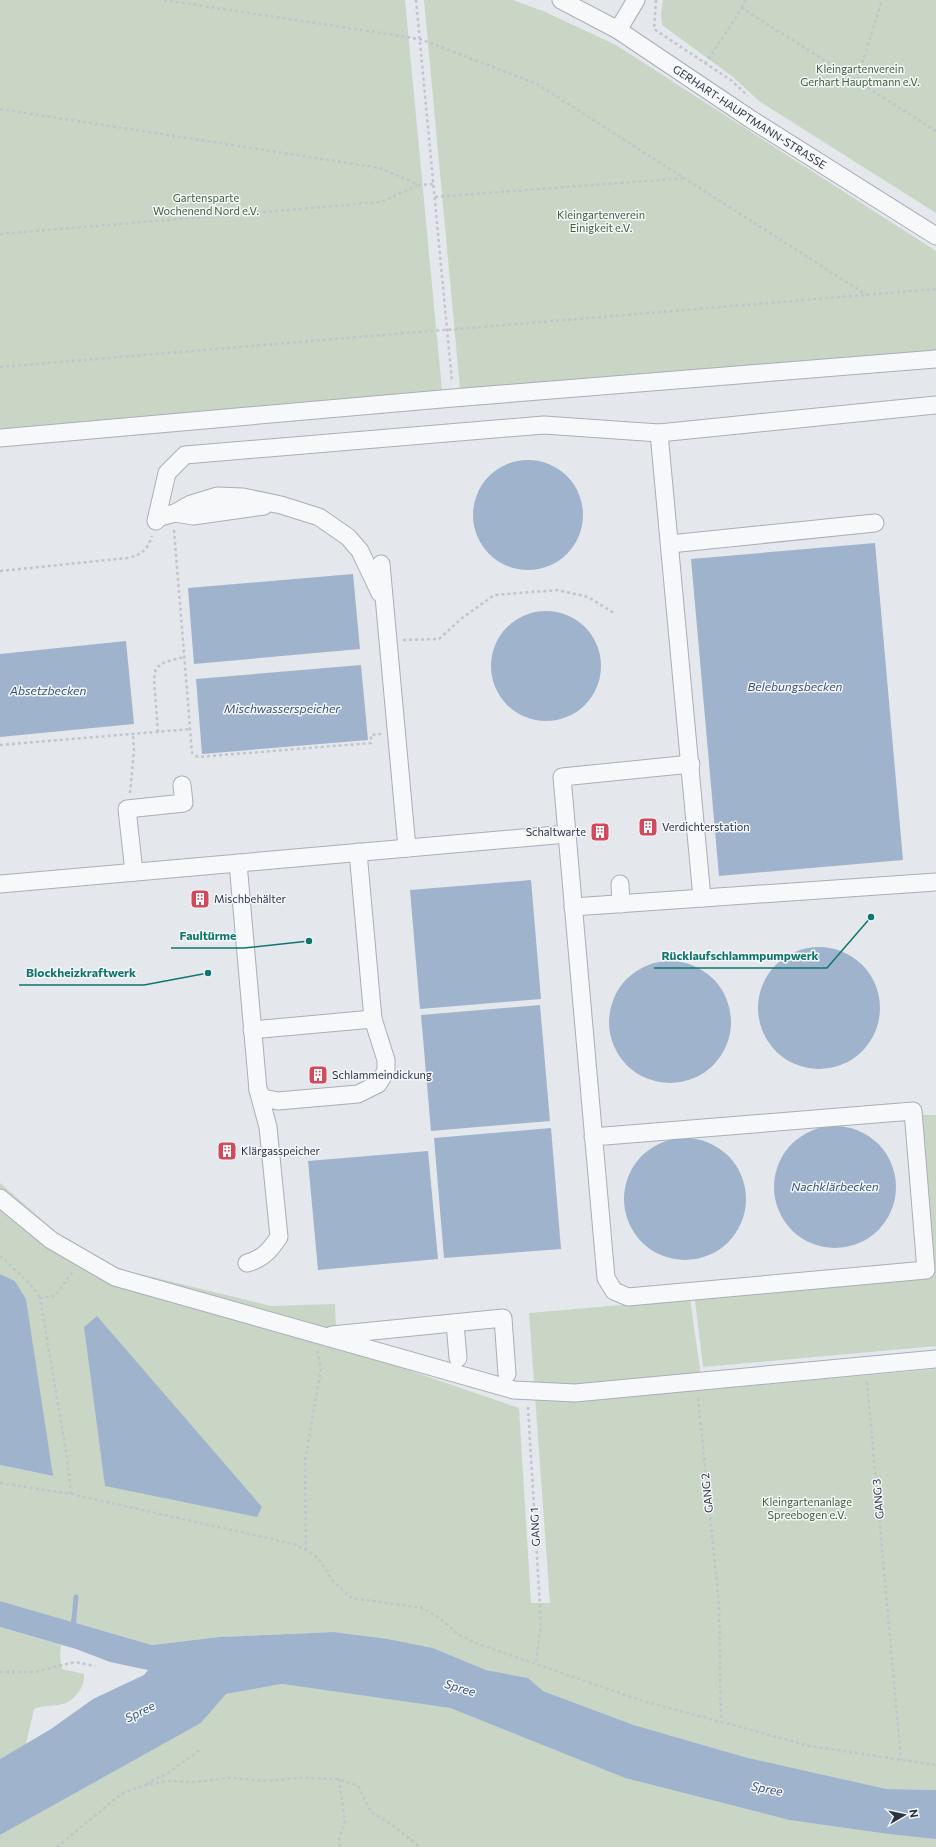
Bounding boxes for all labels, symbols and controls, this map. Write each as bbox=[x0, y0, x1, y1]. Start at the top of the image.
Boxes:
street label: GERHART-HAUPTMANN-STRASSE bbox=[671, 62, 829, 171]
park label: Kleingartenverein Gerhart Hauptmann e.V. bbox=[800, 62, 920, 88]
park label: Gartensparte Wochenend Nord e.V. bbox=[153, 191, 259, 217]
park label: Kleingartenverein Einigkeit e.V. bbox=[557, 208, 645, 234]
water label: Belebungsbecken bbox=[748, 679, 843, 693]
water label: Absetzbecken bbox=[9, 683, 86, 697]
water label: Mischwasserspeicher bbox=[224, 701, 341, 715]
building icon: Verdichterstation bbox=[637, 816, 659, 838]
place label: Verdichterstation bbox=[662, 820, 750, 833]
building icon: Schaltwarte bbox=[589, 821, 611, 843]
place label: Schaltwarte bbox=[526, 825, 586, 838]
building icon: Mischbehälter bbox=[189, 888, 211, 910]
place label: Mischbehälter bbox=[214, 892, 286, 905]
callout: Faultürme bbox=[171, 924, 244, 948]
text: Faultürme bbox=[180, 928, 236, 942]
callout: Rücklaufschlammpumpwerk bbox=[654, 944, 827, 968]
text: Rücklaufschlammpumpwerk bbox=[661, 948, 819, 962]
callout: Blockheizkraftwerk bbox=[19, 961, 144, 985]
text: Blockheizkraftwerk bbox=[26, 965, 136, 979]
building icon: Schlammeindickung bbox=[307, 1064, 329, 1086]
place label: Schlammeindickung bbox=[332, 1068, 432, 1081]
building icon: Klärgasspeicher bbox=[216, 1140, 238, 1162]
place label: Klärgasspeicher bbox=[241, 1144, 321, 1157]
water label: Nachklärbecken bbox=[791, 1179, 879, 1193]
street label: GANG 2 bbox=[698, 1472, 715, 1514]
street label: GANG 3 bbox=[869, 1478, 886, 1520]
park label: Kleingartenanlage Spreebogen e.V. bbox=[762, 1495, 852, 1521]
street label: GANG 1 bbox=[527, 1507, 542, 1547]
water label: Spree bbox=[443, 1676, 478, 1698]
water label: Spree bbox=[122, 1697, 157, 1724]
water label: Spree bbox=[750, 1778, 785, 1798]
north arrow bbox=[884, 1795, 924, 1835]
text: N bbox=[907, 1808, 921, 1818]

